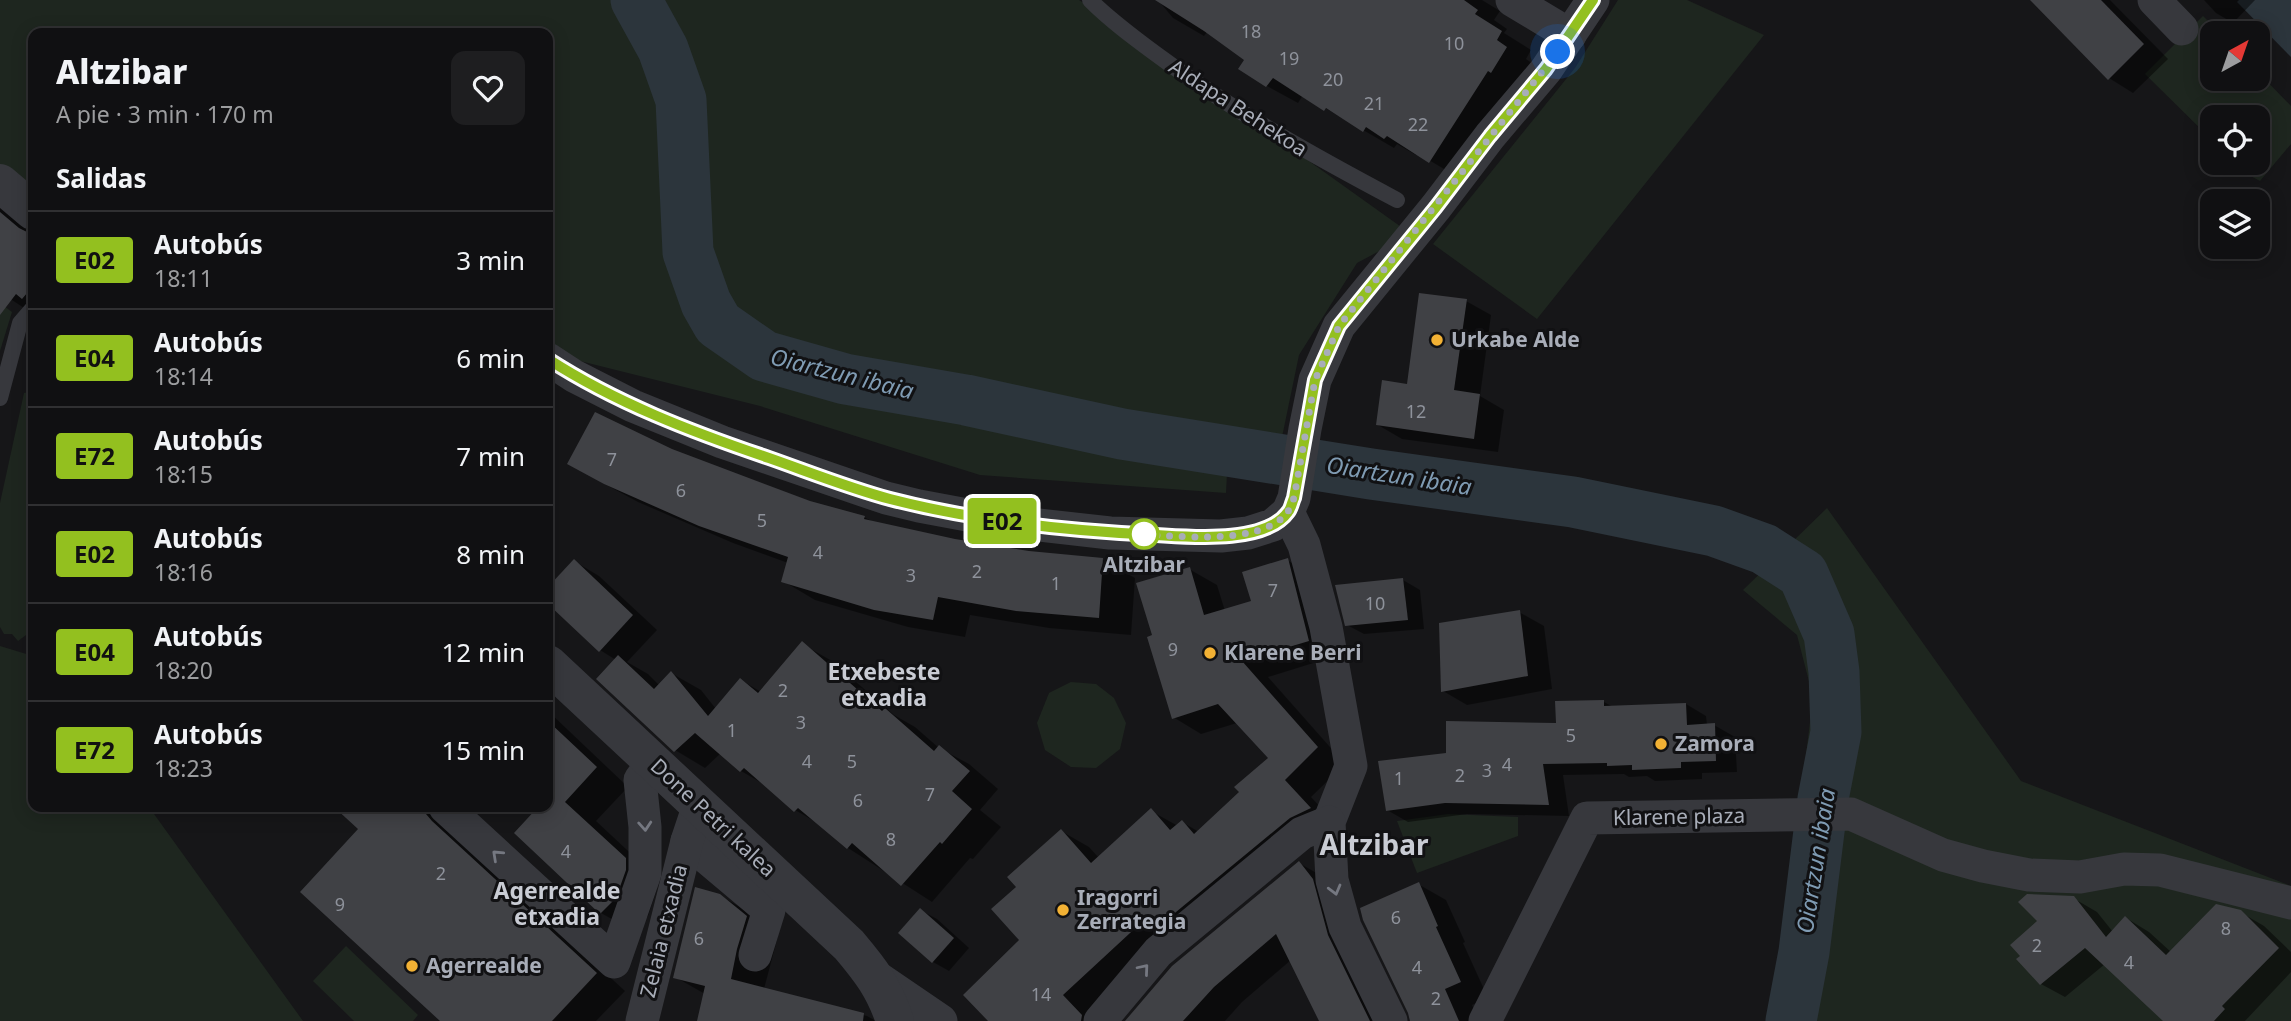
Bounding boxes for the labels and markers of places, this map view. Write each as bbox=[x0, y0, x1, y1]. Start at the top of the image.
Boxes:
place label: Urkabe Alde bbox=[1451, 325, 1580, 353]
marker: Urkabe Alde bbox=[1429, 332, 1445, 348]
marker: Altzibar bbox=[1129, 519, 1159, 549]
place label: Altzibar bbox=[1103, 550, 1185, 578]
place label: Klarene Berri bbox=[1224, 638, 1362, 666]
marker: Klarene Berri bbox=[1202, 645, 1218, 661]
place label: Zamora bbox=[1675, 729, 1755, 757]
marker: Zamora bbox=[1653, 736, 1669, 752]
place label: Iragorri Zerrategia bbox=[1077, 883, 1186, 935]
marker: Iragorri Zerrategia bbox=[1055, 902, 1071, 918]
place label: Agerrealde bbox=[426, 951, 542, 979]
marker: Agerrealde bbox=[404, 958, 420, 974]

